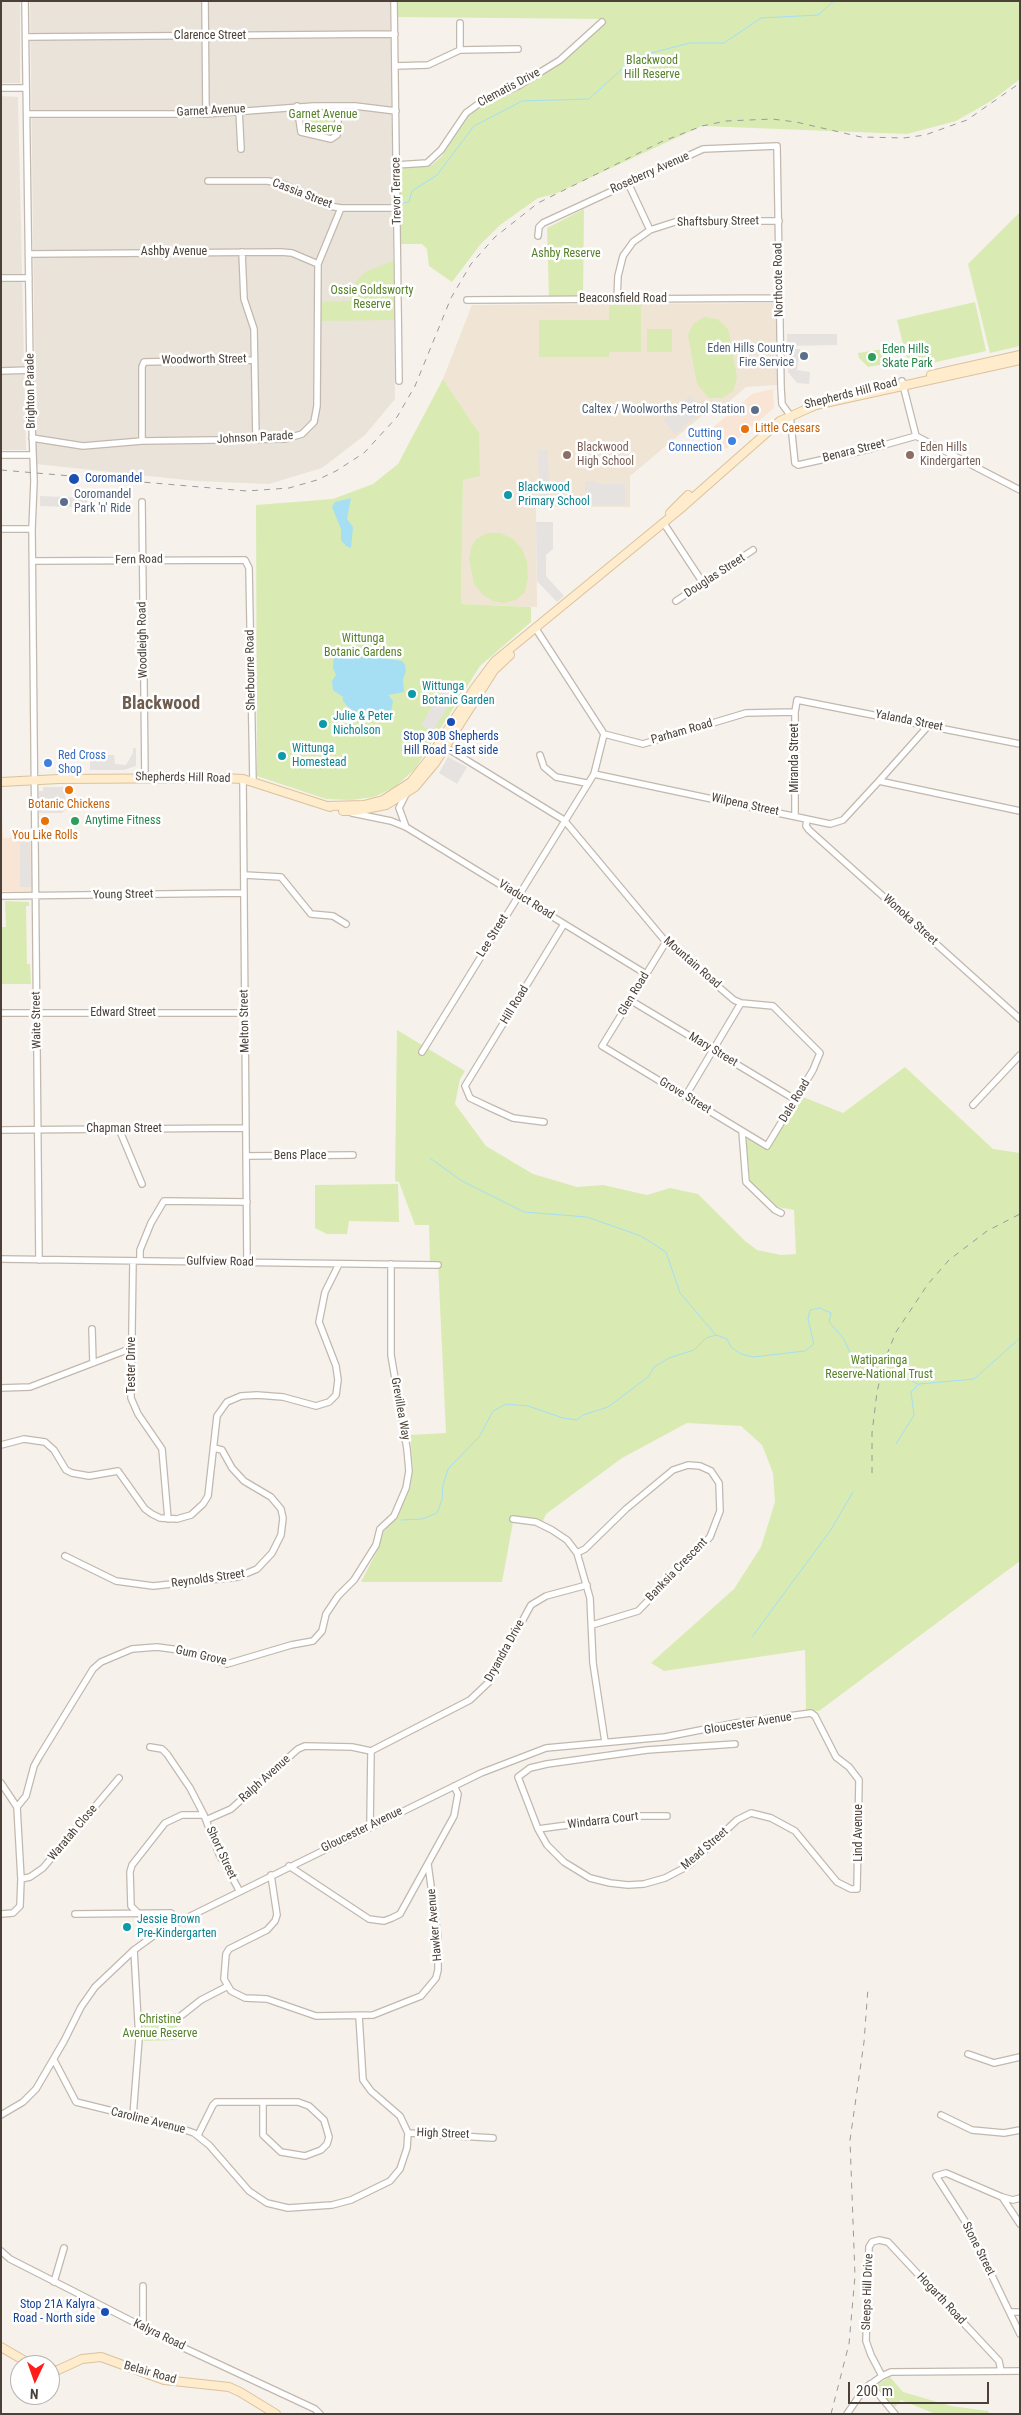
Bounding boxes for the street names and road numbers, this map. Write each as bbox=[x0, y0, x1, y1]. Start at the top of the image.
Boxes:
street label: Clarence Street bbox=[174, 29, 246, 43]
street label: Clematis Drive bbox=[475, 66, 543, 110]
street label: Garnet Avenue bbox=[176, 102, 246, 120]
street label: Roseberry Avenue bbox=[608, 149, 692, 197]
street label: Trevor Terrace bbox=[389, 157, 405, 225]
street label: Cassia Street bbox=[270, 176, 334, 212]
street label: Shaftsbury Street bbox=[677, 214, 759, 230]
street label: Northcote Road bbox=[771, 243, 787, 317]
street label: Ashby Avenue bbox=[141, 245, 207, 259]
street label: Beaconsfield Road bbox=[579, 292, 667, 306]
street label: Woodworth Street bbox=[161, 352, 247, 368]
street label: Brighton Parade bbox=[23, 353, 39, 429]
street label: Shepherds Hill Road bbox=[803, 375, 899, 413]
street label: Johnson Parade bbox=[216, 429, 294, 447]
street label: Benara Street bbox=[821, 436, 887, 466]
street label: Douglas Street bbox=[682, 551, 748, 601]
street label: Fern Road bbox=[115, 552, 163, 568]
street label: Woodleigh Road bbox=[135, 602, 151, 678]
street label: Sherbourne Road bbox=[243, 629, 259, 711]
street label: Yalanda Street bbox=[874, 707, 944, 735]
street label: Parham Road bbox=[650, 716, 714, 748]
street label: Miranda Street bbox=[788, 723, 802, 793]
street label: Shepherds Hill Road bbox=[135, 770, 231, 786]
street label: Wilpena Street bbox=[710, 791, 780, 819]
street label: Viaduct Road bbox=[496, 877, 556, 923]
street label: Young Street bbox=[93, 887, 153, 903]
street label: Wonoka Street bbox=[880, 892, 940, 948]
street label: Lee Street bbox=[474, 912, 512, 960]
street label: Mountain Road bbox=[660, 934, 724, 992]
street label: Glen Road bbox=[615, 970, 653, 1018]
street label: Hill Road bbox=[498, 983, 532, 1027]
street label: Melton Street bbox=[237, 989, 253, 1053]
street label: Waite Street bbox=[29, 991, 45, 1049]
street label: Edward Street bbox=[90, 1006, 156, 1020]
street label: Mary Street bbox=[686, 1030, 740, 1070]
street label: Grove Street bbox=[656, 1075, 714, 1117]
street label: Dale Road bbox=[777, 1077, 813, 1125]
street label: Chapman Street bbox=[86, 1122, 162, 1136]
street label: Bens Place bbox=[274, 1149, 326, 1163]
street label: Gulfview Road bbox=[186, 1254, 254, 1270]
street label: Tester Drive bbox=[125, 1337, 139, 1393]
street label: Grevillea Way bbox=[387, 1377, 413, 1441]
street label: Banksia Crescent bbox=[643, 1535, 711, 1605]
street label: Reynolds Street bbox=[170, 1567, 246, 1591]
street label: Dryandra Drive bbox=[482, 1617, 528, 1685]
street label: Gum Grove bbox=[174, 1643, 228, 1669]
street label: Gloucester Avenue bbox=[703, 1710, 793, 1738]
street label: Ralph Avenue bbox=[236, 1752, 294, 1806]
street label: Waratah Close bbox=[46, 1802, 100, 1864]
street label: Gloucester Avenue bbox=[319, 1804, 405, 1856]
street label: Lind Avenue bbox=[852, 1804, 866, 1862]
street label: Windarra Court bbox=[567, 1810, 639, 1832]
street label: Short Street bbox=[203, 1824, 239, 1882]
street label: Mead Street bbox=[679, 1825, 731, 1873]
street label: Hawker Avenue bbox=[425, 1888, 445, 1962]
street label: Caroline Avenue bbox=[109, 2105, 187, 2137]
street label: High Street bbox=[416, 2126, 470, 2142]
street label: Stone Street bbox=[958, 2220, 998, 2278]
street label: Sleeps Hill Drive bbox=[859, 2253, 877, 2331]
street label: Hogarth Road bbox=[913, 2270, 969, 2328]
street label: Kalyra Road bbox=[131, 2316, 187, 2354]
street label: Belair Road bbox=[122, 2359, 178, 2387]

